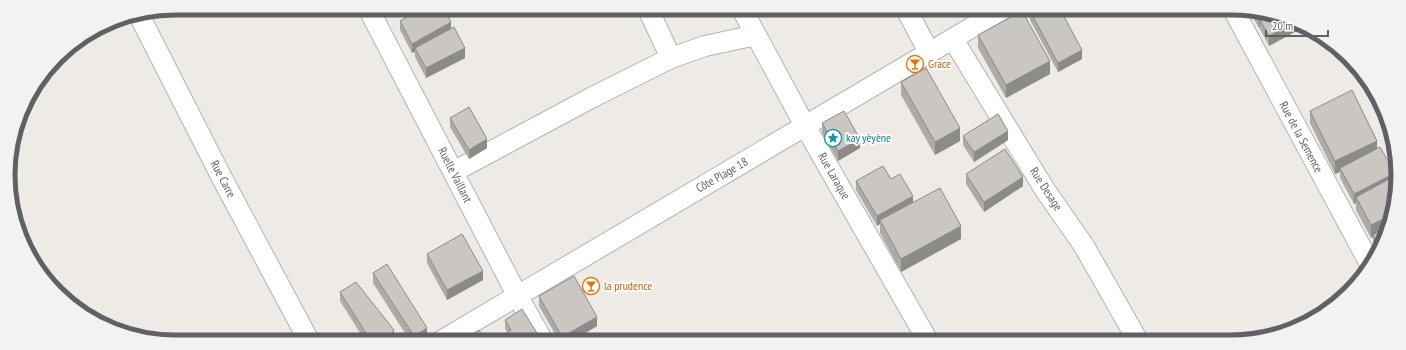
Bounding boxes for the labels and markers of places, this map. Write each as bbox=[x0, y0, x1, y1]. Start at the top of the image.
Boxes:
bar icon: Grace bbox=[905, 54, 925, 74]
place label: Grace bbox=[928, 56, 951, 71]
place icon: kay yèyène bbox=[823, 128, 843, 148]
place label: kay yèyène bbox=[846, 130, 891, 145]
bar icon: la prudence bbox=[581, 276, 601, 296]
place label: la prudence bbox=[604, 278, 652, 293]

